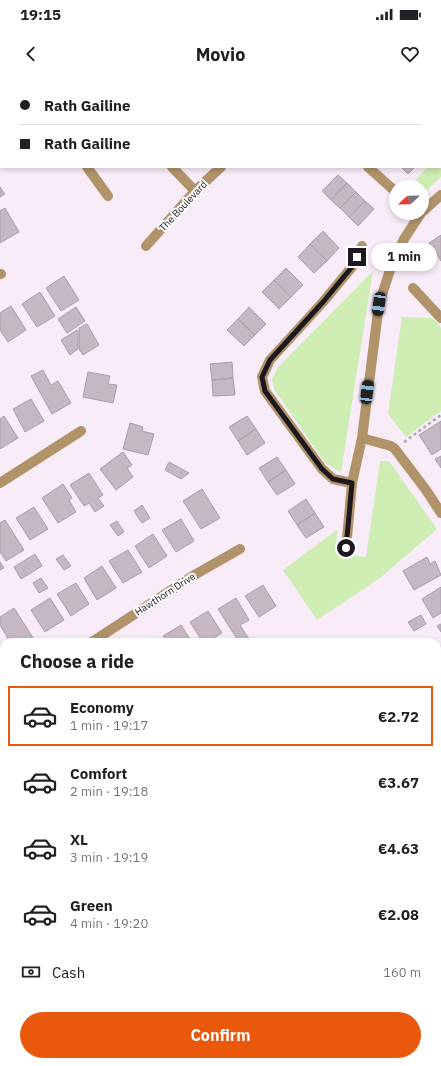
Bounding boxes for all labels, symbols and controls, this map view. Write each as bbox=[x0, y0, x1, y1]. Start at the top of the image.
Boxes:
text: 19:15 bbox=[20, 5, 61, 24]
icon: back bbox=[20, 43, 42, 65]
text: Movio bbox=[196, 43, 245, 66]
icon: heart bbox=[399, 43, 421, 65]
text: Rath Gailine bbox=[44, 96, 130, 115]
text: Rath Gailine bbox=[44, 134, 130, 153]
street label: The Boulevard bbox=[156, 178, 210, 234]
north arrow bbox=[389, 180, 429, 220]
map controls bbox=[389, 180, 429, 220]
callout: 1 min bbox=[371, 243, 437, 271]
route end bbox=[348, 248, 366, 266]
text: 1 min bbox=[387, 248, 421, 265]
car bbox=[371, 291, 387, 317]
car bbox=[360, 379, 374, 405]
route start bbox=[337, 539, 355, 557]
street label: Hawthorn Drive bbox=[132, 569, 198, 618]
text: Choose a ride bbox=[20, 650, 134, 673]
icon: car bbox=[22, 698, 58, 734]
text: Economy bbox=[70, 698, 134, 717]
text: €2.72 bbox=[378, 707, 419, 726]
text: 1 min · 19:17 bbox=[70, 717, 148, 734]
icon: car bbox=[22, 764, 58, 800]
text: Comfort bbox=[70, 764, 127, 783]
text: €3.67 bbox=[378, 773, 419, 792]
text: 2 min · 19:18 bbox=[70, 783, 148, 800]
icon: car bbox=[22, 830, 58, 866]
text: XL bbox=[70, 830, 88, 849]
text: €4.63 bbox=[378, 839, 419, 858]
text: 3 min · 19:19 bbox=[70, 849, 148, 866]
icon: car bbox=[22, 896, 58, 932]
text: Green bbox=[70, 896, 113, 915]
text: €2.08 bbox=[378, 905, 419, 924]
text: 4 min · 19:20 bbox=[70, 915, 148, 932]
icon: cash bbox=[20, 961, 42, 983]
text: Cash bbox=[52, 963, 85, 982]
text: 160 m bbox=[383, 964, 421, 981]
button: Confirm bbox=[20, 1012, 421, 1058]

